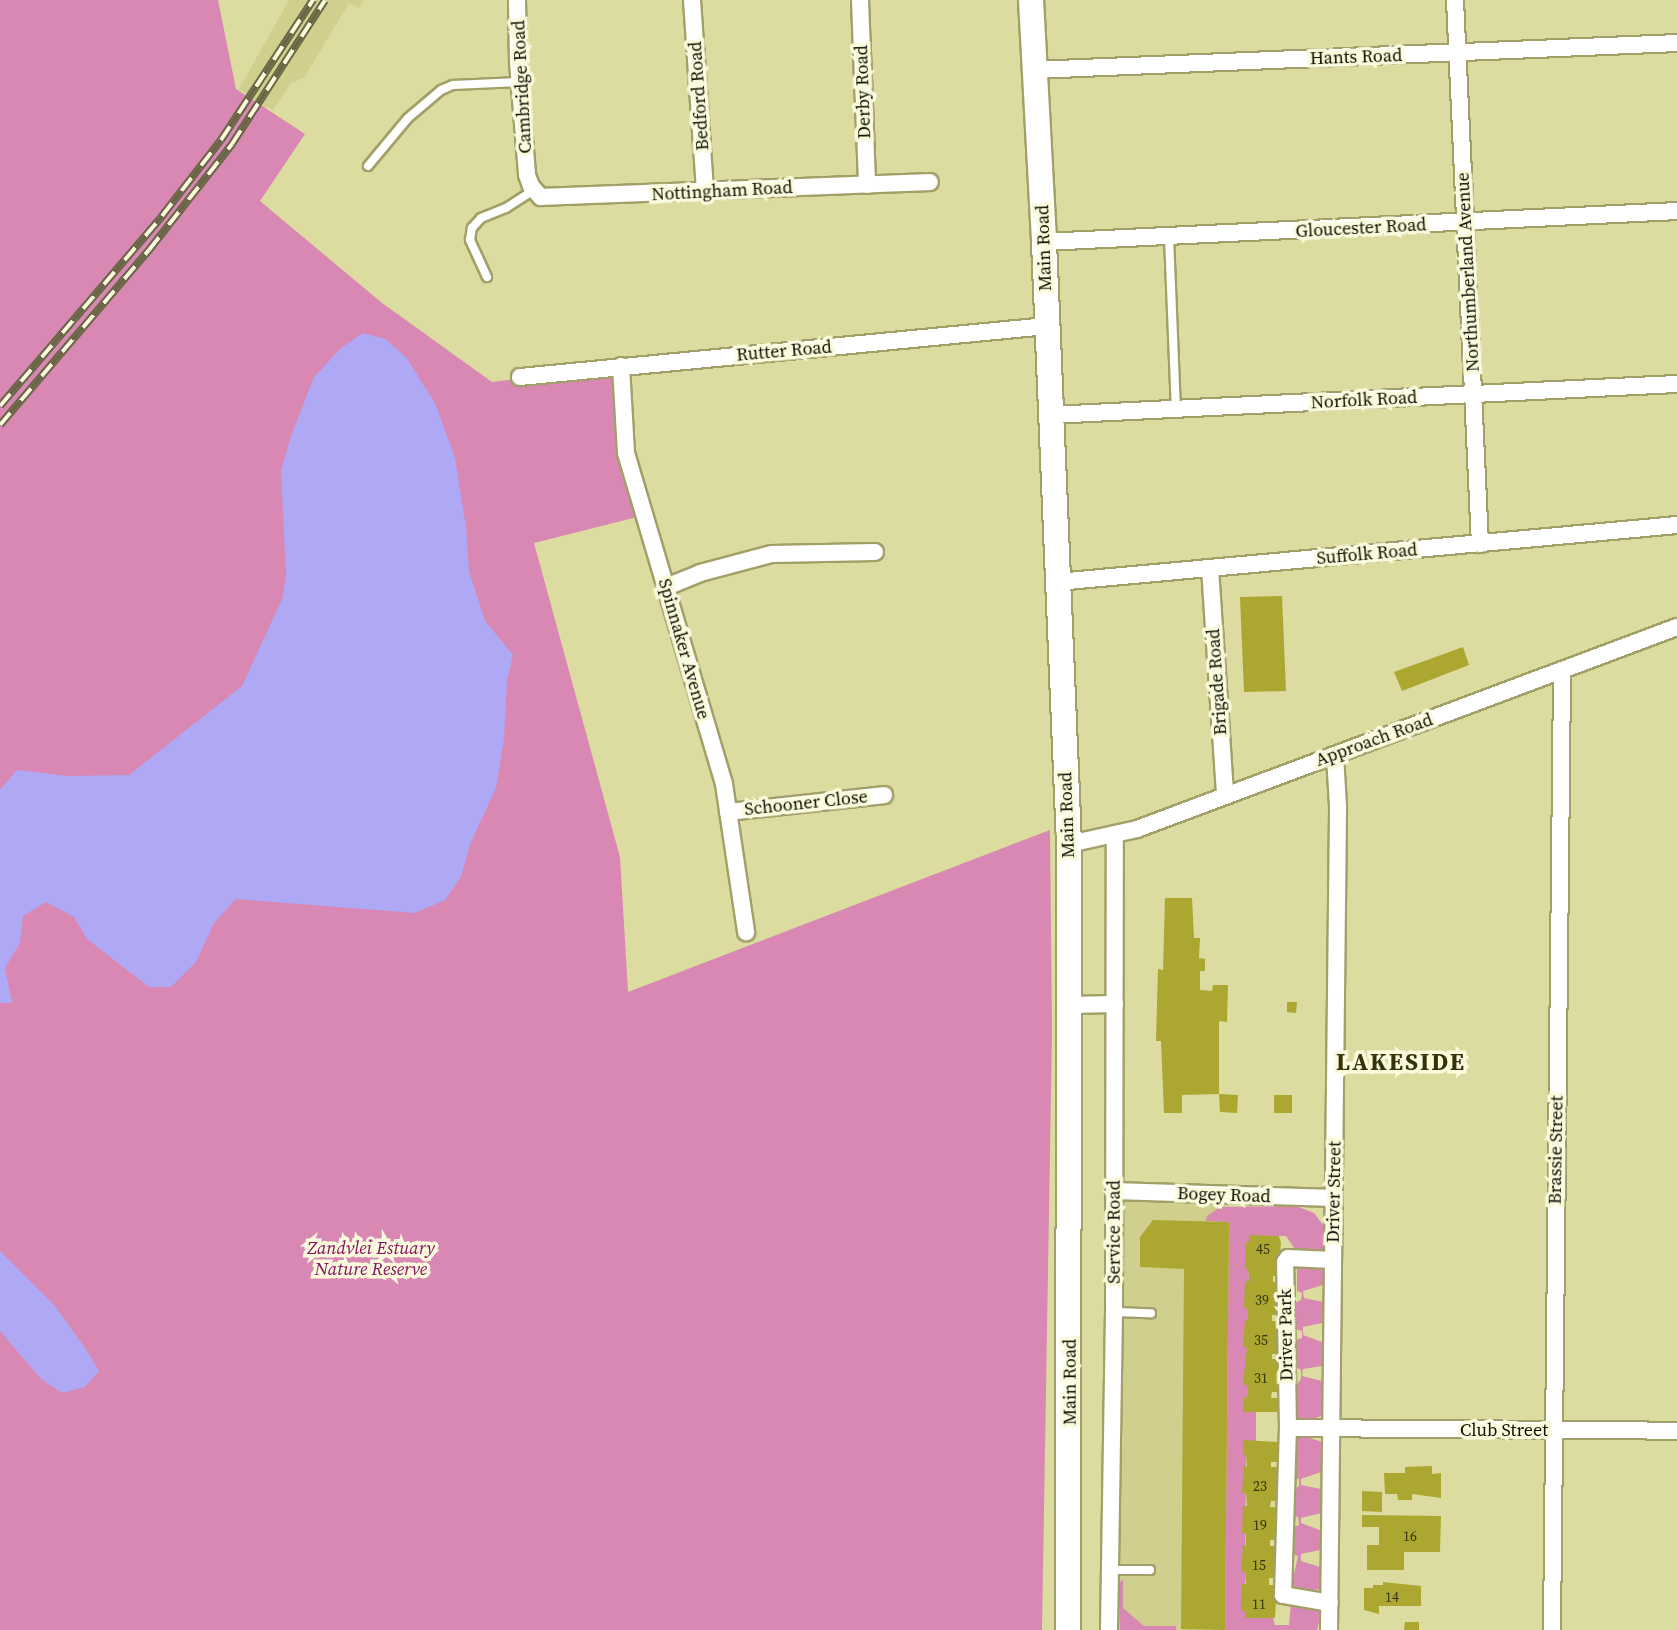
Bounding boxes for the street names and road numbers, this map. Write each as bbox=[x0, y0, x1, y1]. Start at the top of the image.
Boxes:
street label: Cambridge Road bbox=[508, 20, 536, 154]
street label: Bedford Road bbox=[684, 41, 714, 151]
street label: Derby Road bbox=[851, 45, 875, 139]
street label: Hants Road bbox=[1309, 45, 1403, 69]
street label: Northumberland Avenue bbox=[1452, 172, 1484, 372]
street label: Nottingham Road bbox=[651, 177, 793, 205]
street label: Main Road bbox=[1032, 205, 1056, 291]
street label: Gloucester Road bbox=[1295, 214, 1427, 242]
street label: Rutter Road bbox=[735, 336, 833, 366]
street label: Norfolk Road bbox=[1310, 386, 1418, 414]
street label: Suffolk Road bbox=[1316, 539, 1418, 569]
street label: Spinnaker Avenue bbox=[654, 576, 714, 722]
street label: Brigade Road bbox=[1203, 628, 1231, 736]
street label: Approach Road bbox=[1312, 709, 1436, 771]
street label: Main Road bbox=[1055, 772, 1079, 858]
street label: Schooner Close bbox=[743, 786, 869, 820]
street label: Brassie Street bbox=[1544, 1095, 1568, 1205]
street label: Driver Street bbox=[1322, 1141, 1346, 1243]
street label: Service Road bbox=[1103, 1180, 1125, 1284]
street label: Bogey Road bbox=[1177, 1183, 1271, 1207]
street label: Driver Park bbox=[1274, 1289, 1298, 1381]
street label: Main Road bbox=[1059, 1339, 1081, 1425]
street label: Club Street bbox=[1460, 1419, 1548, 1441]

